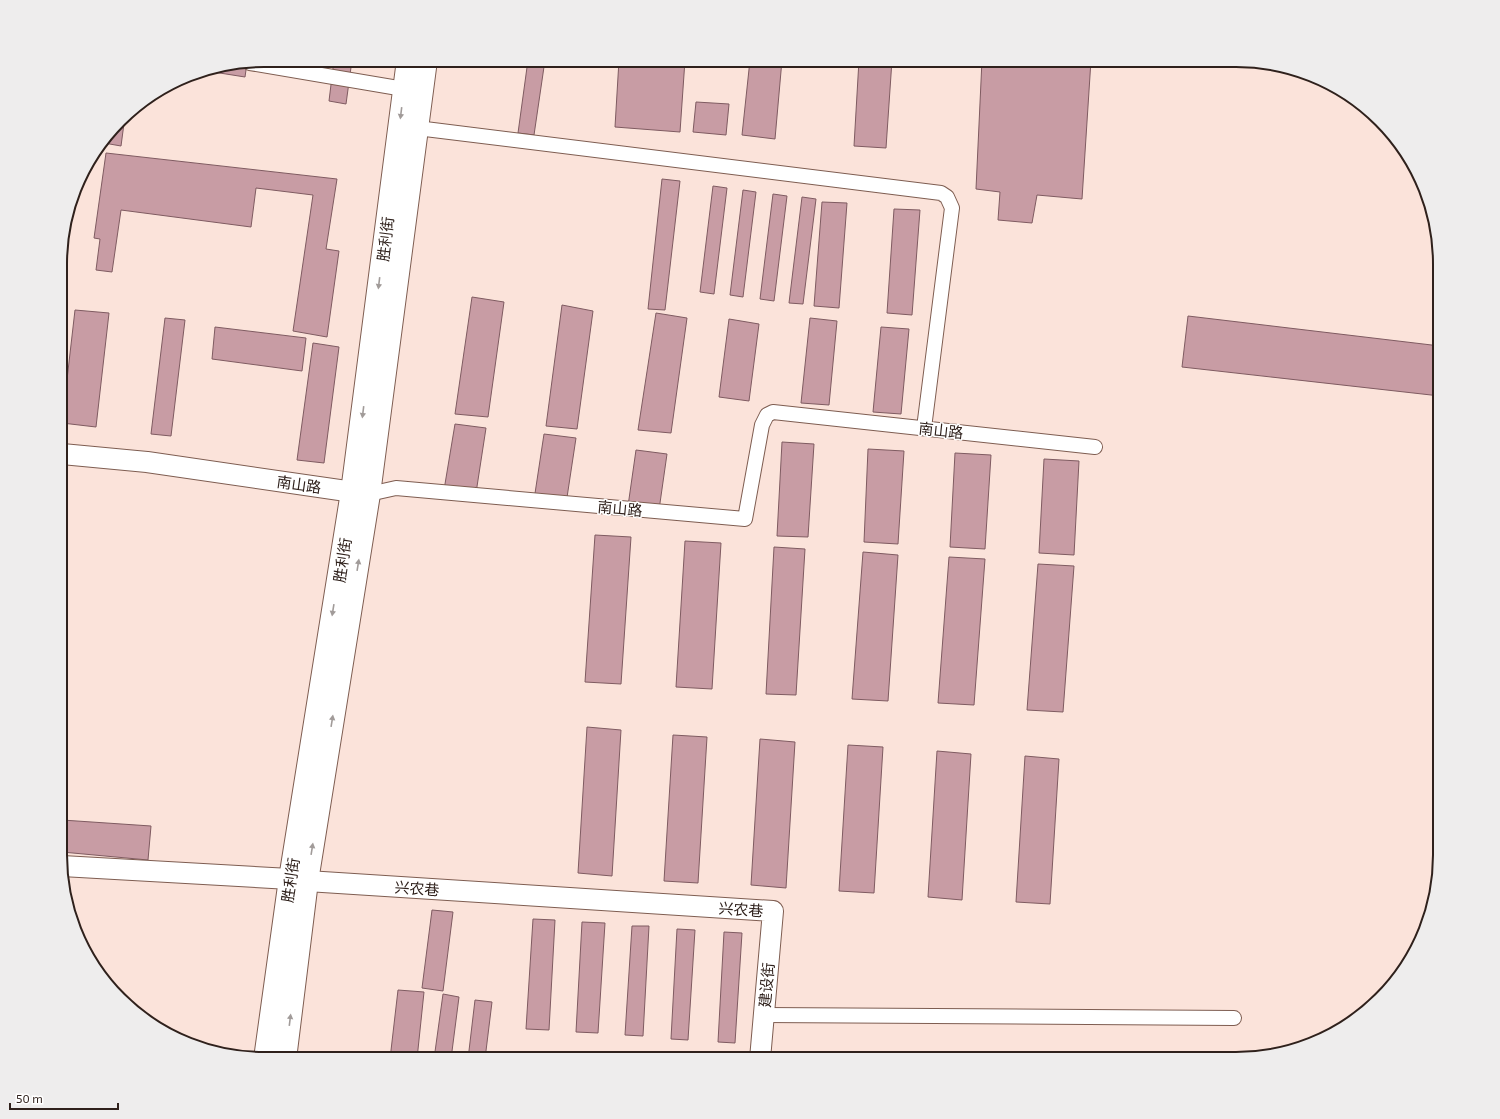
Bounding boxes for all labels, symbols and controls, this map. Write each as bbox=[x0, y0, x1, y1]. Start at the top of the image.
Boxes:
one-way arrow bbox=[398, 107, 404, 119]
street label: 胜利街 bbox=[373, 216, 397, 262]
one-way arrow bbox=[376, 277, 382, 289]
one-way arrow bbox=[360, 406, 366, 418]
street label: 南山路 bbox=[918, 419, 964, 441]
street label: 南山路 bbox=[275, 472, 323, 496]
street label: 南山路 bbox=[597, 497, 643, 519]
street label: 胜利街 bbox=[330, 536, 354, 584]
one-way arrow bbox=[355, 559, 361, 571]
one-way arrow bbox=[330, 604, 336, 616]
one-way arrow bbox=[330, 715, 336, 727]
one-way arrow bbox=[309, 843, 315, 855]
street label: 胜利街 bbox=[278, 856, 302, 904]
street label: 兴农巷 bbox=[394, 877, 440, 899]
street label: 兴农巷 bbox=[718, 898, 764, 920]
street label: 建设街 bbox=[755, 962, 777, 1008]
one-way arrow bbox=[287, 1014, 293, 1026]
scale bar bbox=[10, 1085, 118, 1111]
text: 50 m bbox=[16, 1091, 43, 1105]

